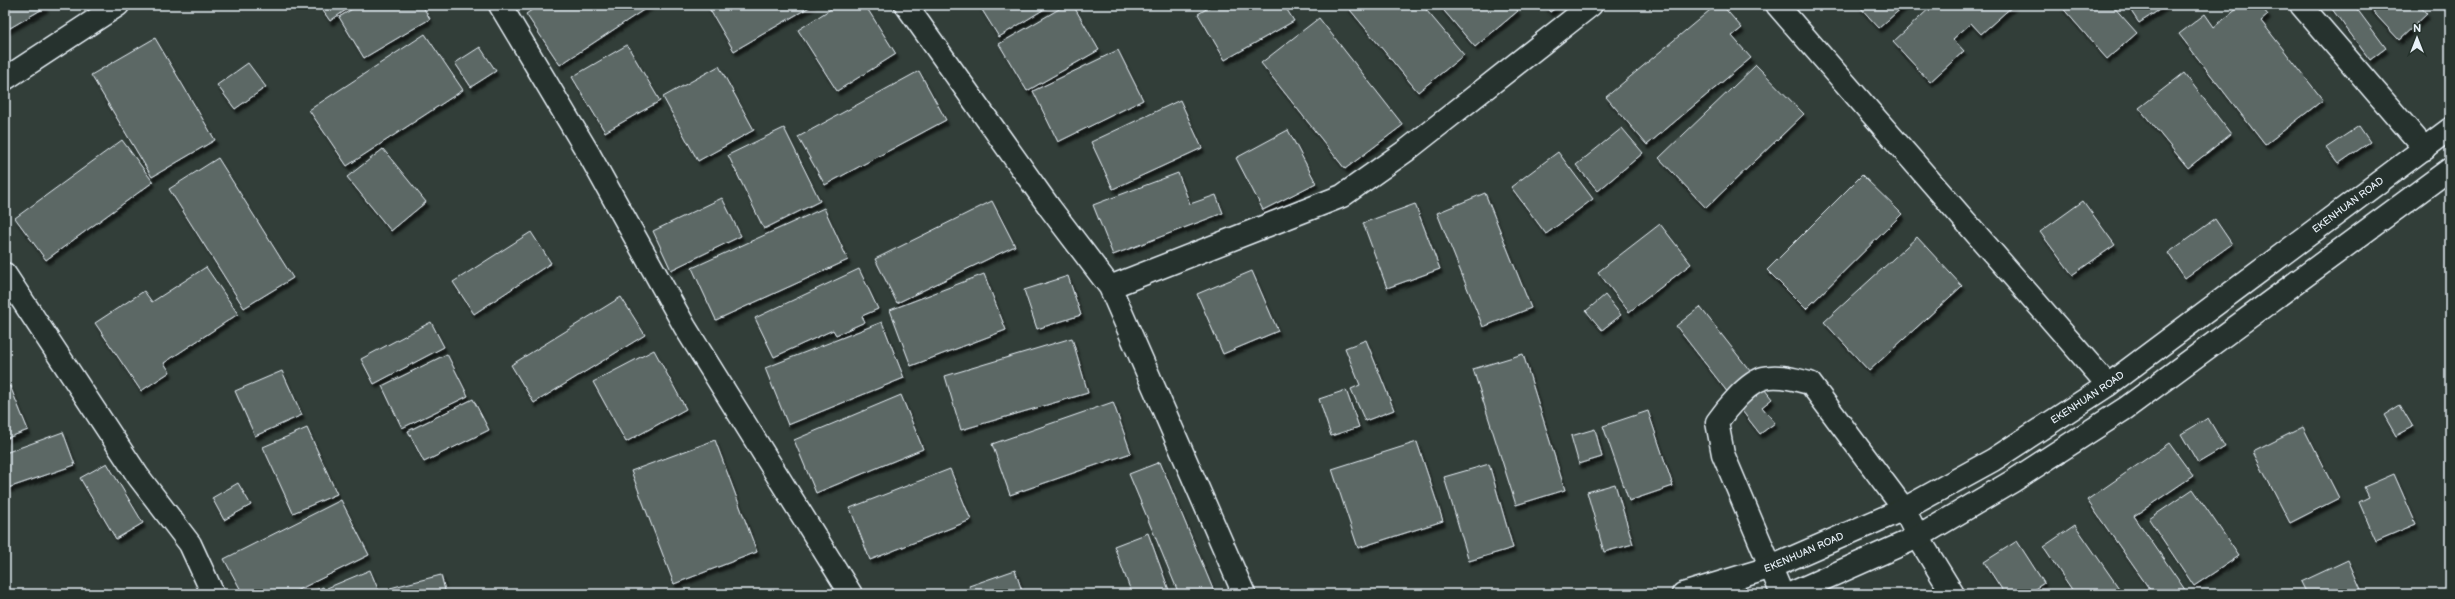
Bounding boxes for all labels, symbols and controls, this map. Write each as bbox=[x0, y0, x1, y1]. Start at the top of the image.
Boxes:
north arrow bbox=[2397, 18, 2437, 58]
text: N bbox=[2413, 22, 2421, 35]
street label: EKENHUAN ROAD bbox=[2310, 175, 2386, 236]
street label: EKENHUAN ROAD bbox=[2049, 369, 2127, 427]
street label: EKENHUAN ROAD bbox=[1763, 530, 1846, 575]

